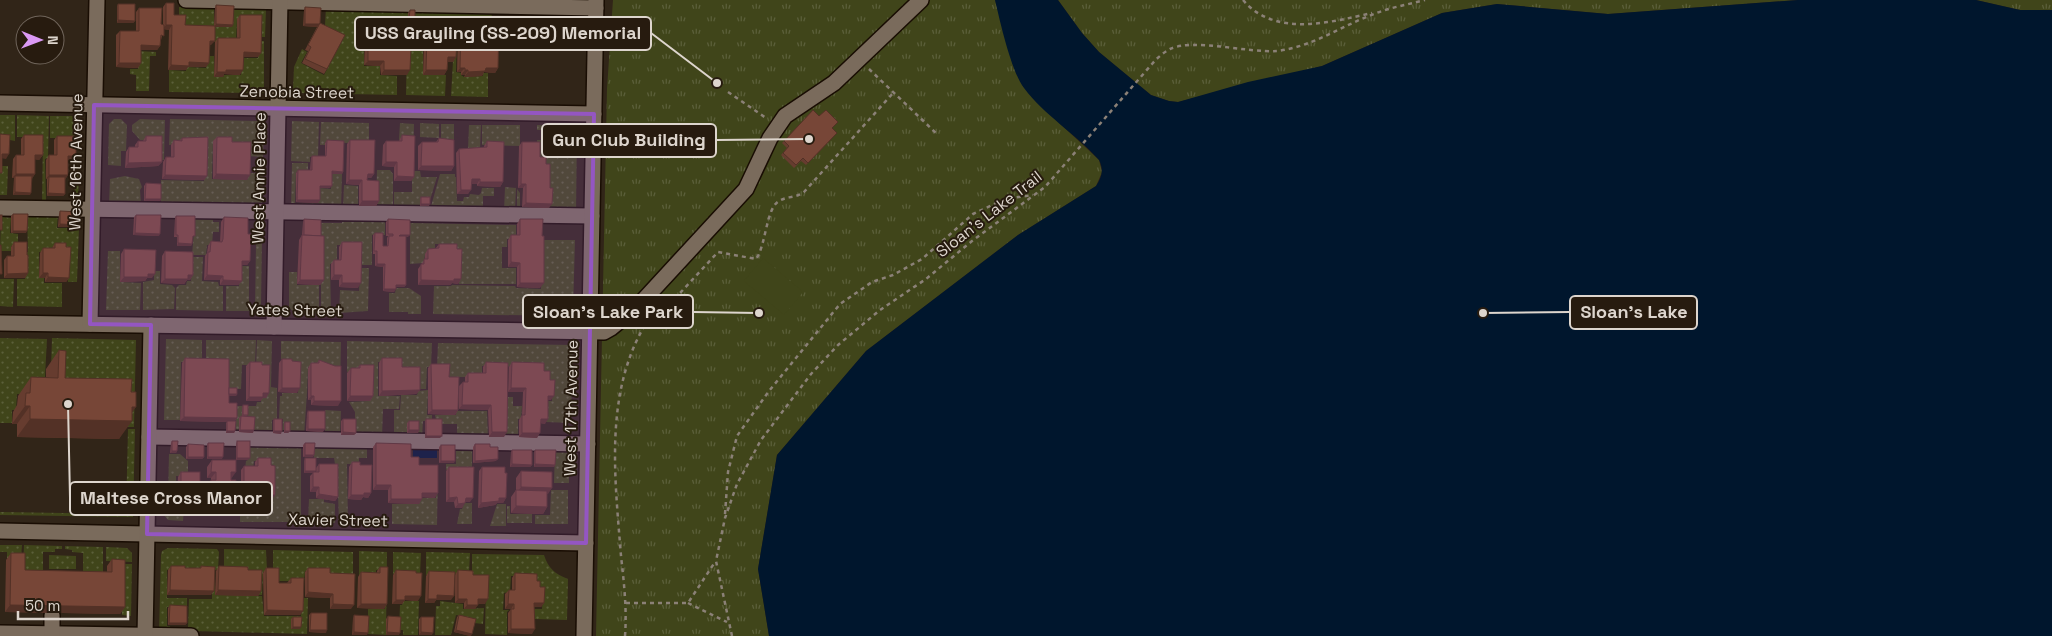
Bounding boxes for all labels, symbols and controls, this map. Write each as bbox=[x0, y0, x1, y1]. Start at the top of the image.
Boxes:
north arrow bbox=[15, 15, 65, 65]
callout: USS Grayling (SS-209) Memorial bbox=[355, 17, 651, 50]
text: USS Grayling (SS-209) Memorial bbox=[365, 21, 641, 44]
text: N bbox=[44, 35, 62, 45]
street label: Zenobia Street bbox=[240, 81, 354, 103]
street label: West 16th Avenue bbox=[64, 93, 88, 231]
street label: West Annie Place bbox=[247, 112, 271, 244]
callout: Gun Club Building bbox=[542, 124, 716, 157]
text: Gun Club Building bbox=[552, 128, 706, 151]
street label: Sloan's Lake Trail bbox=[932, 166, 1046, 262]
callout: Sloan's Lake Park bbox=[523, 295, 693, 328]
callout: Sloan's Lake bbox=[1570, 296, 1697, 329]
street label: Yates Street bbox=[247, 299, 343, 321]
text: Sloan's Lake Park bbox=[533, 300, 683, 323]
text: Sloan's Lake bbox=[1580, 300, 1688, 323]
street label: West 17th Avenue bbox=[559, 340, 583, 476]
callout: Maltese Cross Manor bbox=[70, 482, 272, 515]
text: Maltese Cross Manor bbox=[80, 486, 262, 509]
street label: Xavier Street bbox=[288, 509, 388, 531]
scale bar bbox=[18, 588, 128, 620]
text: 50 m bbox=[25, 596, 60, 615]

